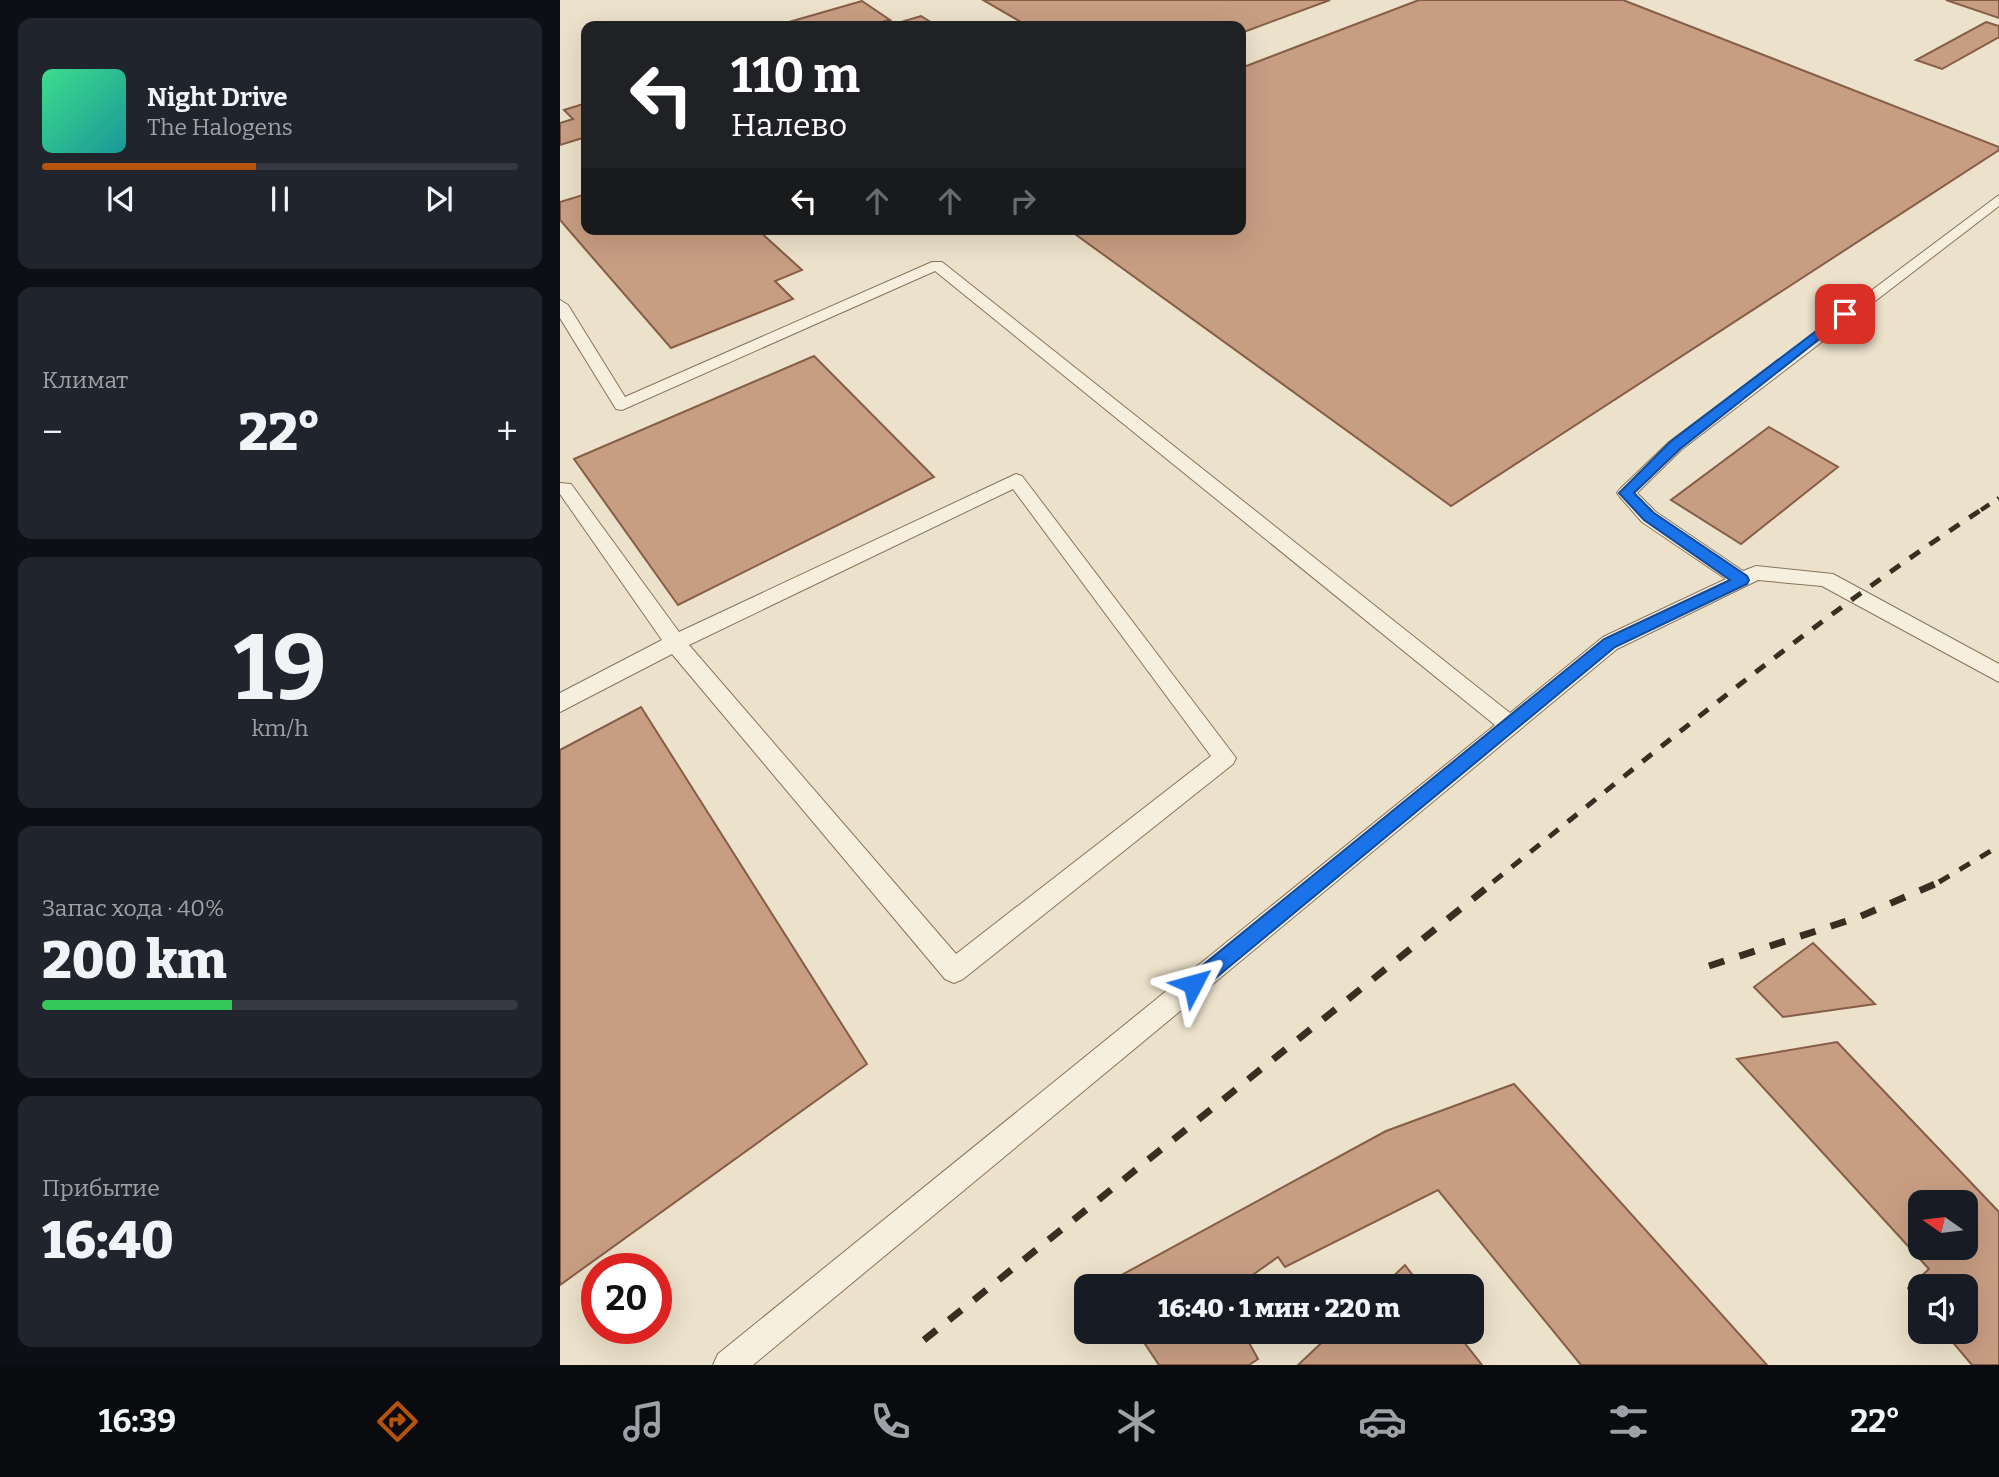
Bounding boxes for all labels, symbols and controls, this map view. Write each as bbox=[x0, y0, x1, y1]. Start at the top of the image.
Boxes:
text: 110 m bbox=[731, 46, 860, 105]
icon: left bbox=[616, 49, 707, 140]
text: Night Drive bbox=[147, 82, 288, 113]
text: Налево bbox=[731, 106, 847, 144]
text: The Halogens bbox=[147, 113, 293, 141]
icon: previous bbox=[102, 180, 140, 218]
icon: pause bbox=[261, 180, 299, 218]
icon: next bbox=[420, 180, 458, 218]
icon: left bbox=[785, 182, 823, 220]
icon: ahead bbox=[858, 182, 896, 220]
icon: ahead bbox=[931, 182, 969, 220]
icon: right bbox=[1004, 182, 1042, 220]
pin bbox=[1815, 284, 1875, 344]
icon: arrive bbox=[1826, 295, 1864, 333]
text: Климат bbox=[42, 366, 128, 394]
text: 22° bbox=[238, 401, 321, 464]
text: − bbox=[42, 409, 63, 455]
text: + bbox=[496, 409, 518, 455]
text: 19 bbox=[233, 614, 327, 723]
text: km/h bbox=[252, 714, 308, 742]
text: Запас хода · 40% bbox=[42, 894, 225, 922]
text: 200 km bbox=[42, 929, 227, 992]
position arrow bbox=[1156, 947, 1230, 1021]
text: Прибытие bbox=[42, 1174, 160, 1202]
north arrow bbox=[1908, 1190, 1978, 1260]
map controls bbox=[1908, 1190, 1978, 1344]
text: 16:40 bbox=[42, 1209, 174, 1272]
speed limit sign: 20 bbox=[581, 1253, 672, 1344]
button: sound bbox=[1908, 1274, 1978, 1344]
text: 16:40 · 1 мин · 220 m bbox=[1158, 1293, 1400, 1324]
icon: directions bbox=[373, 1397, 422, 1446]
icon: music bbox=[619, 1397, 668, 1446]
icon: phone bbox=[866, 1397, 915, 1446]
icon: climate bbox=[1112, 1397, 1161, 1446]
icon: car bbox=[1358, 1397, 1407, 1446]
icon: filters bbox=[1604, 1397, 1653, 1446]
text: 16:39 bbox=[99, 1402, 176, 1440]
text: 22° bbox=[1850, 1402, 1900, 1440]

